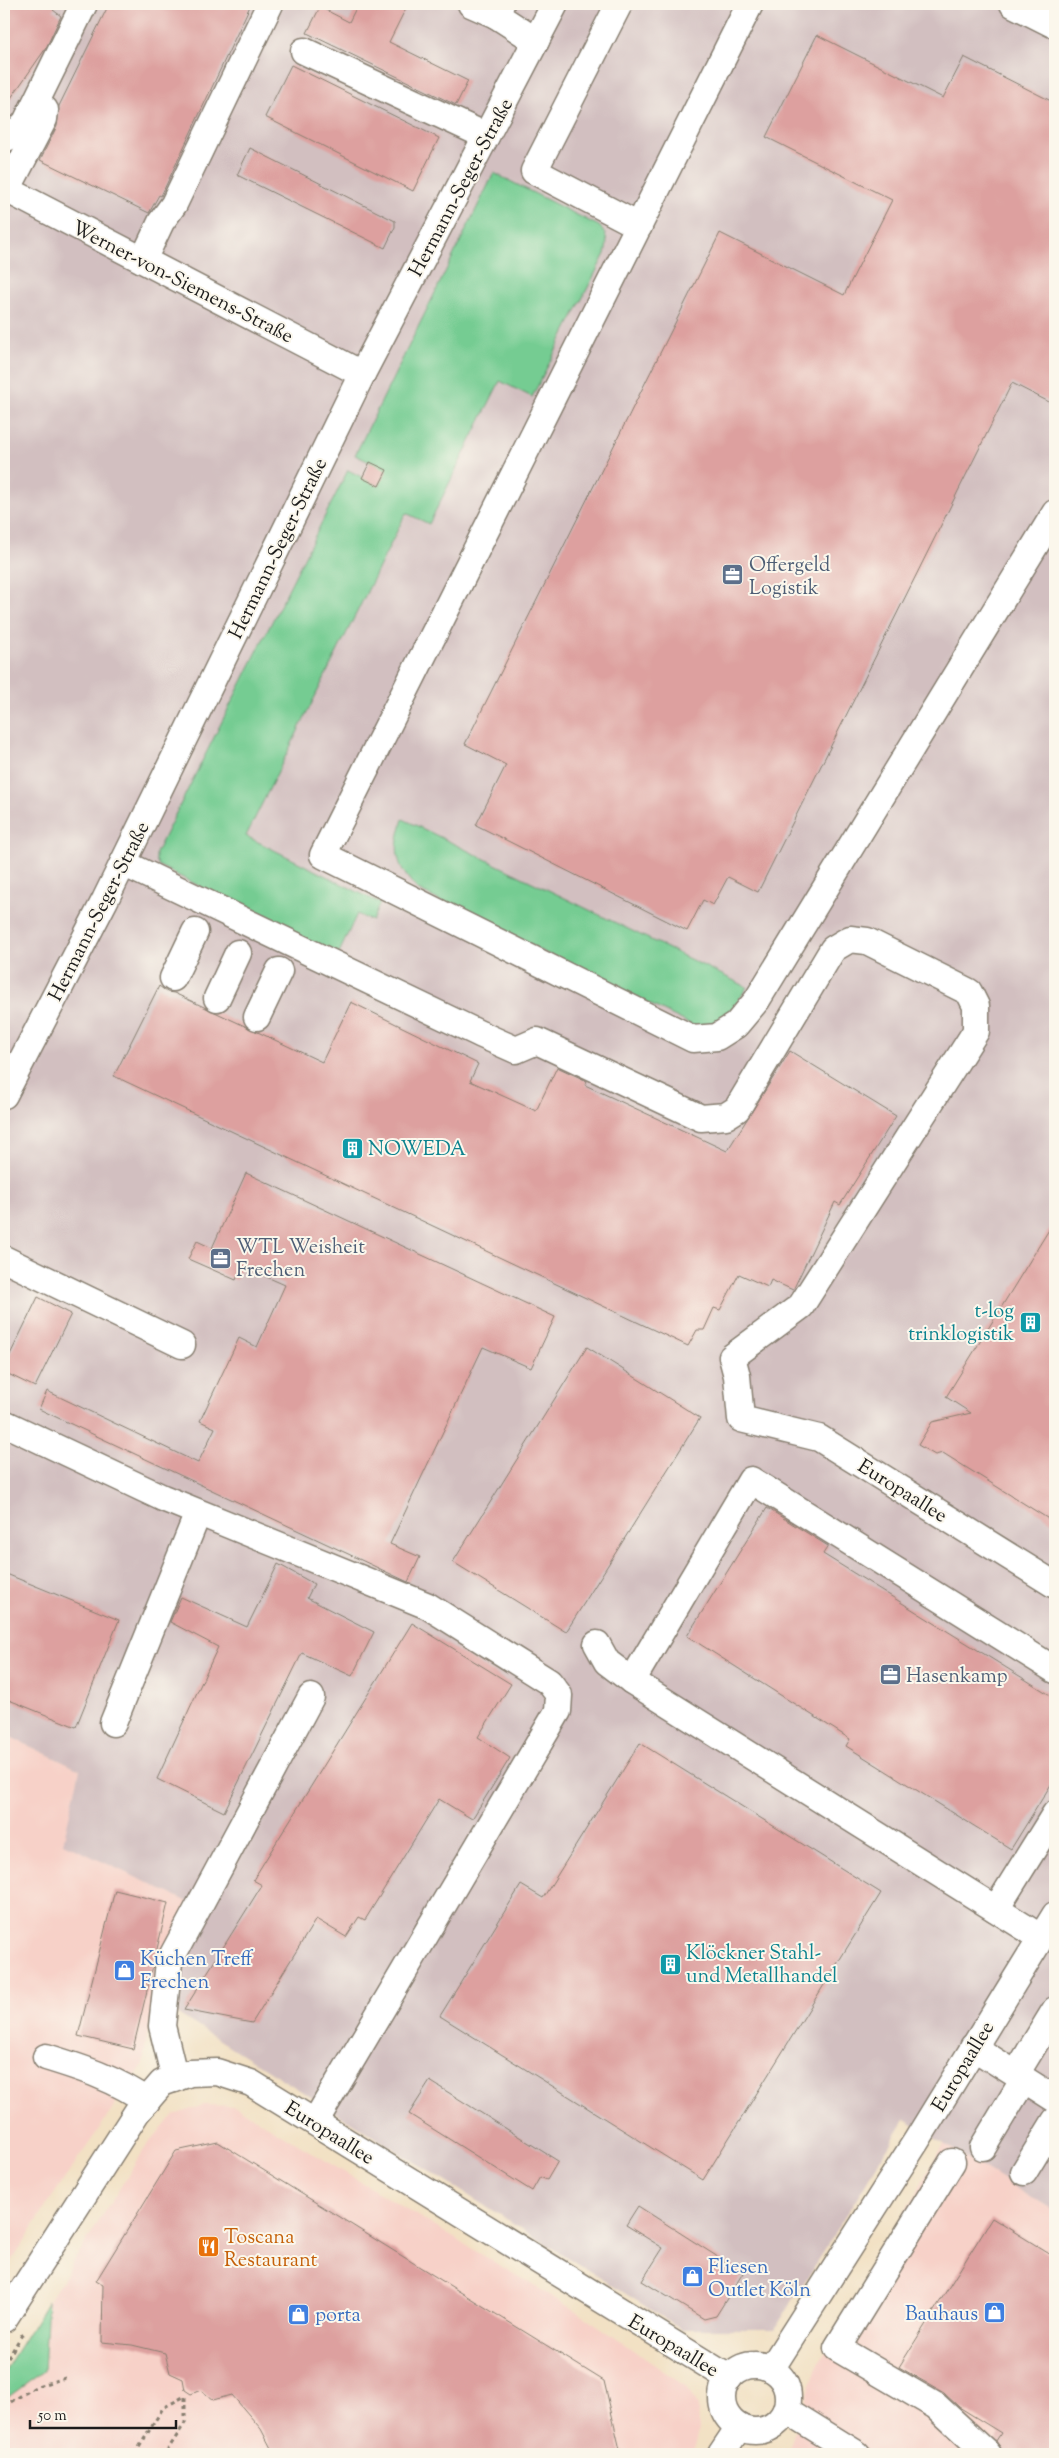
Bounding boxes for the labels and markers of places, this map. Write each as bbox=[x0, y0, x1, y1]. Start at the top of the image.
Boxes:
place label: Offergeld Logistik bbox=[749, 552, 830, 604]
office icon: Offergeld Logistik bbox=[721, 563, 745, 587]
building icon: NOWEDA bbox=[340, 1136, 364, 1160]
place label: NOWEDA bbox=[368, 1136, 466, 1165]
place label: WTL Weisheit Frechen bbox=[236, 1234, 365, 1286]
office icon: WTL Weisheit Frechen bbox=[208, 1246, 232, 1270]
place label: t-log trinklogistik bbox=[908, 1298, 1014, 1350]
building icon: t-log trinklogistik bbox=[1018, 1310, 1042, 1334]
office icon: Hasenkamp bbox=[878, 1663, 902, 1687]
place label: Hasenkamp bbox=[906, 1663, 1008, 1692]
place label: Klöckner Stahl- und Metallhandel bbox=[686, 1940, 838, 1992]
place label: Küchen Treff Frechen bbox=[140, 1946, 253, 1998]
building icon: Klöckner Stahl- und Metallhandel bbox=[658, 1952, 682, 1976]
shop icon: Küchen Treff Frechen bbox=[112, 1958, 136, 1982]
place label: Toscana Restaurant bbox=[224, 2224, 318, 2276]
restaurant icon: Toscana Restaurant bbox=[196, 2235, 220, 2259]
place label: Fliesen Outlet Köln bbox=[708, 2254, 811, 2306]
shop icon: Fliesen Outlet Köln bbox=[680, 2265, 704, 2289]
place label: Bauhaus bbox=[905, 2301, 978, 2330]
shop icon: Bauhaus bbox=[982, 2301, 1006, 2325]
shop icon: porta bbox=[287, 2302, 311, 2326]
place label: porta bbox=[315, 2302, 361, 2331]

